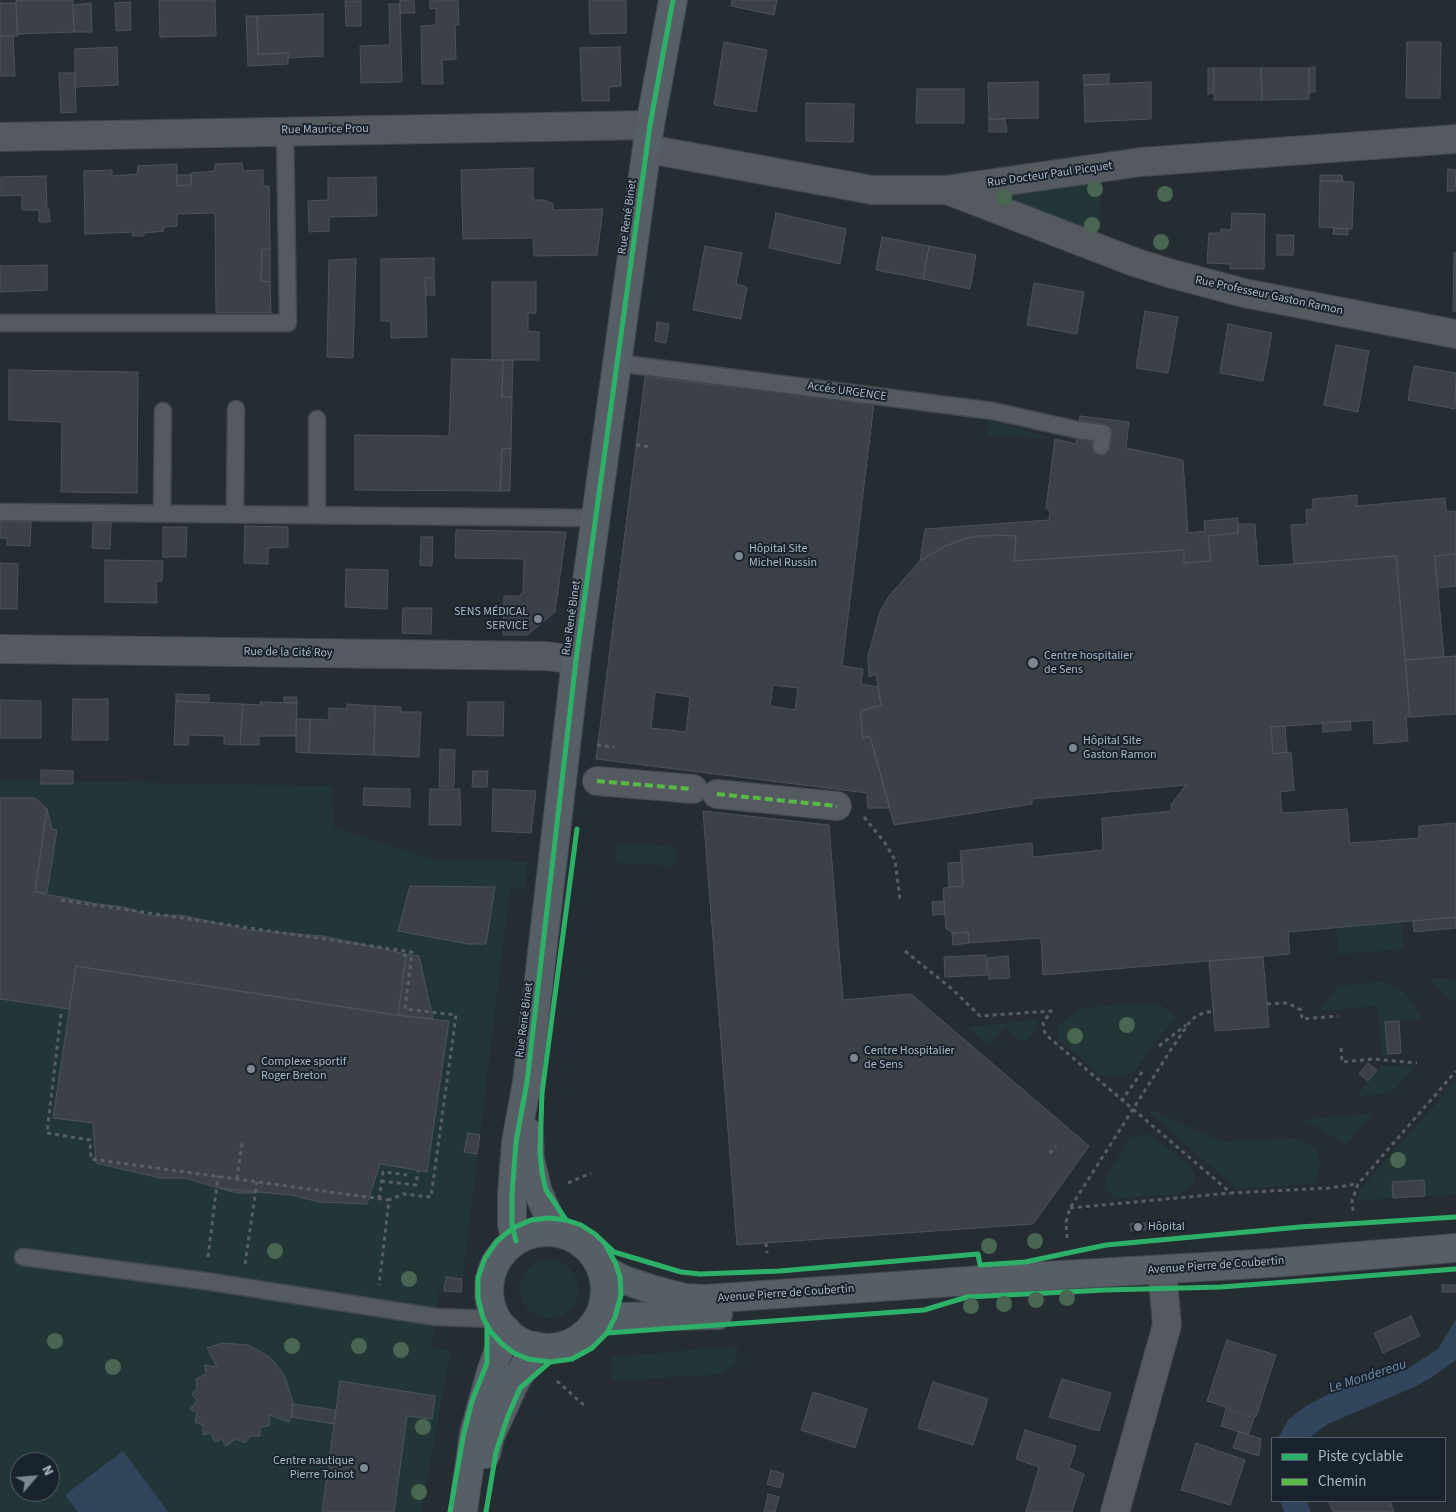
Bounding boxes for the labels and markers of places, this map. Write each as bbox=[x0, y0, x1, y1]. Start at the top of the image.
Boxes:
place label: Hôpital Site Michel Russin bbox=[749, 542, 817, 570]
marker: Hôpital Site Michel Russin bbox=[733, 550, 745, 562]
place label: SENS MÉDICAL SERVICE bbox=[454, 605, 528, 633]
marker: SENS MÉDICAL SERVICE bbox=[532, 613, 544, 625]
place label: Centre hospitalier de Sens bbox=[1044, 649, 1133, 677]
marker: Centre hospitalier de Sens bbox=[1026, 656, 1040, 670]
place label: Hôpital Site Gaston Ramon bbox=[1083, 734, 1156, 762]
marker: Hôpital Site Gaston Ramon bbox=[1067, 742, 1079, 754]
place label: Centre Hospitalier de Sens bbox=[864, 1044, 955, 1072]
marker: Centre Hospitalier de Sens bbox=[848, 1052, 860, 1064]
place label: Complexe sportif Roger Breton bbox=[261, 1055, 346, 1083]
marker: Complexe sportif Roger Breton bbox=[245, 1063, 257, 1075]
place label: Hôpital bbox=[1148, 1220, 1185, 1234]
marker: Hôpital bbox=[1132, 1221, 1144, 1233]
place label: Centre nautique Pierre Toinot bbox=[273, 1454, 354, 1482]
marker: Centre nautique Pierre Toinot bbox=[358, 1462, 370, 1474]

